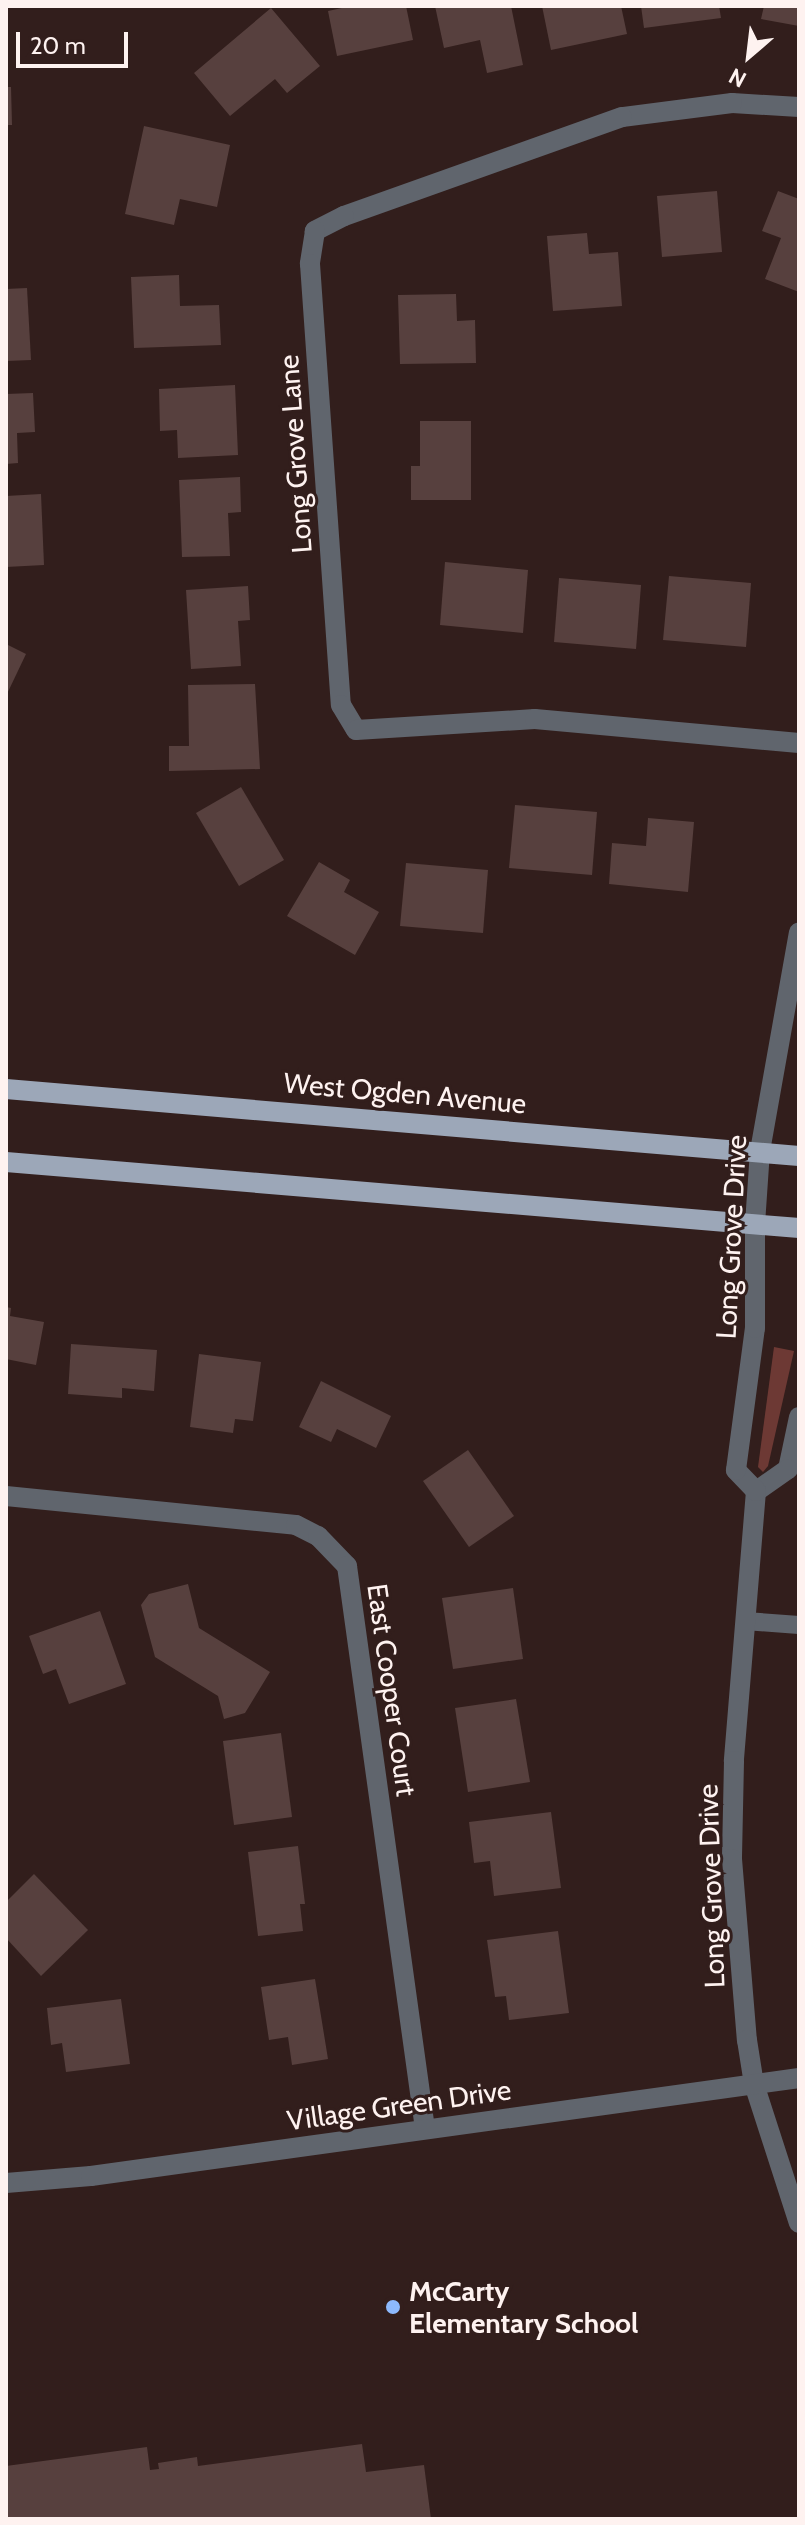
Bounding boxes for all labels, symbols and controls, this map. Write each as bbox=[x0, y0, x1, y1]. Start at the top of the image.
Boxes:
scale bar bbox=[20, 16, 132, 66]
north arrow bbox=[709, 16, 789, 96]
text: 20 m bbox=[30, 31, 86, 60]
text: N bbox=[724, 62, 751, 93]
street label: Long Grove Lane bbox=[271, 354, 319, 554]
street label: West Ogden Avenue bbox=[282, 1066, 528, 1120]
street label: Long Grove Drive bbox=[709, 1134, 753, 1340]
street label: East Cooper Court bbox=[360, 1582, 424, 1798]
street label: Long Grove Drive bbox=[691, 1783, 731, 1989]
street label: Village Green Drive bbox=[285, 2073, 513, 2137]
place label: McCarty Elementary School bbox=[409, 2274, 638, 2340]
marker: McCarty Elementary School bbox=[384, 2298, 402, 2316]

